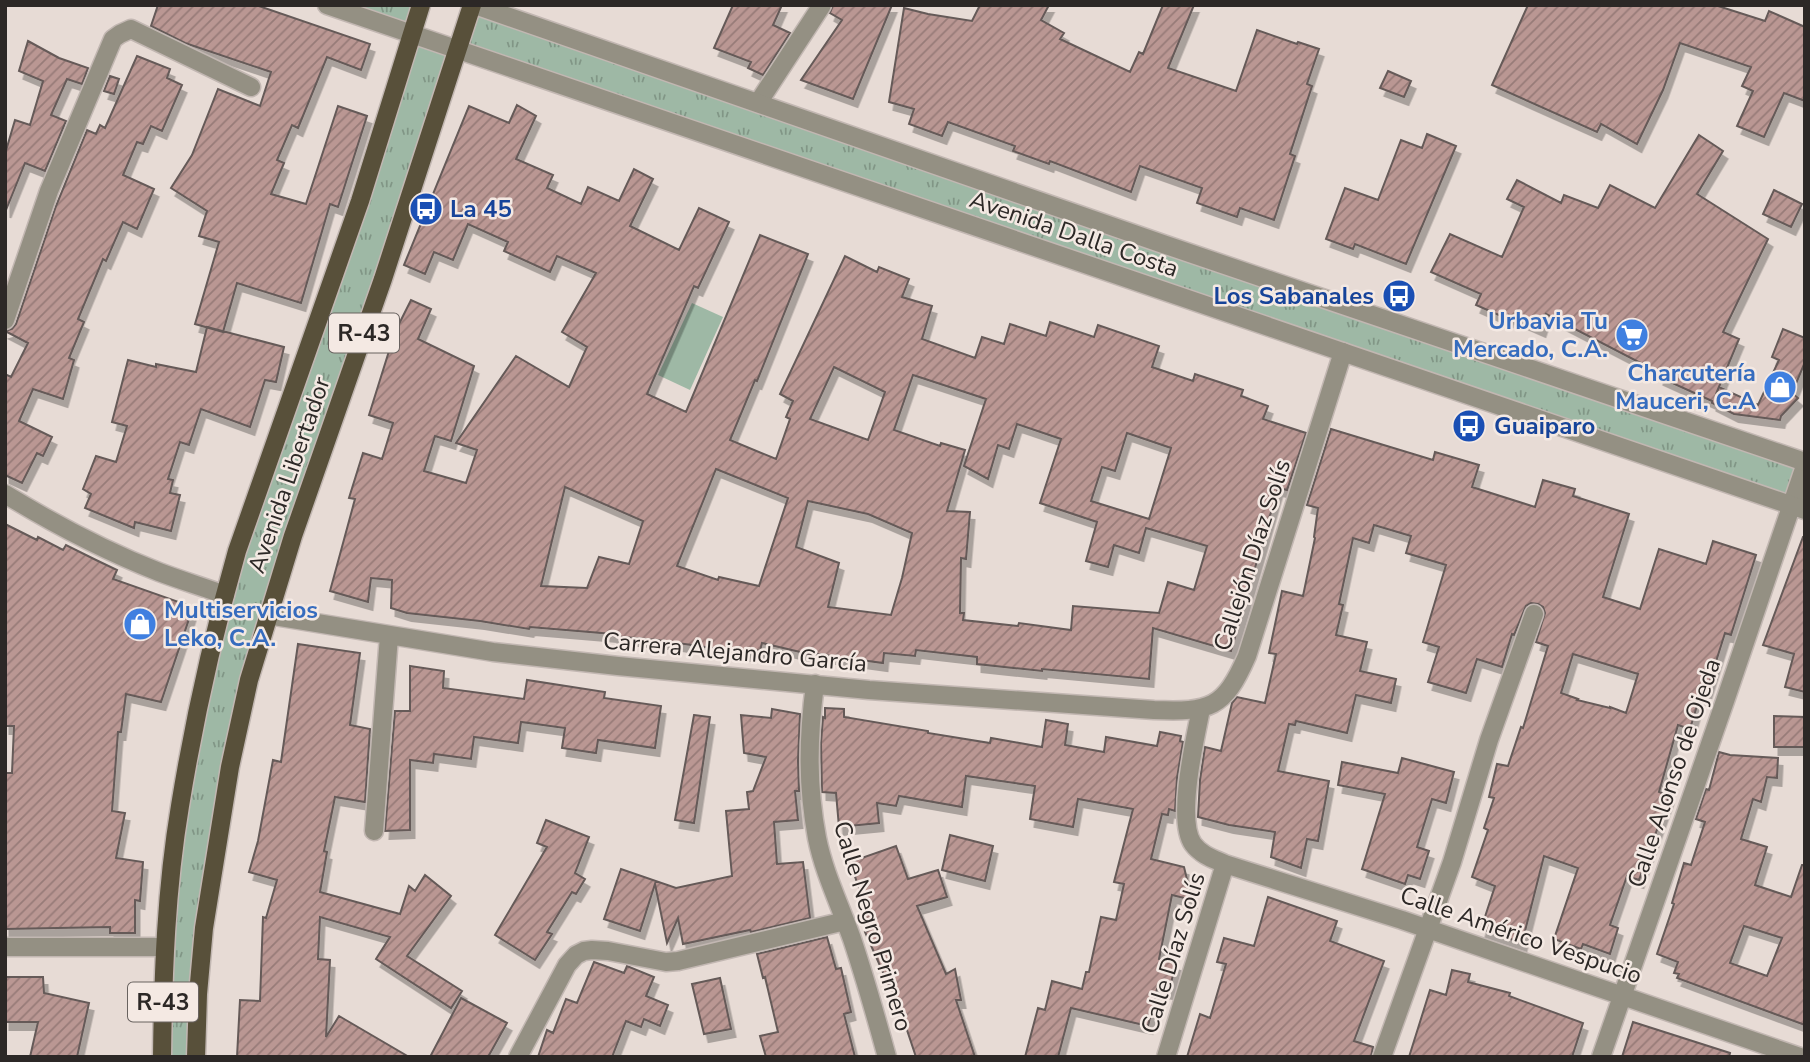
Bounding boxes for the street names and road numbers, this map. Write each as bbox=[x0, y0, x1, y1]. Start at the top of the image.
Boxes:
street label: Avenida Dalla Costa bbox=[965, 183, 1183, 285]
road number: R-43 bbox=[329, 314, 399, 352]
street label: Avenida Libertador bbox=[240, 372, 338, 577]
street label: Callejón Díaz Solís bbox=[1206, 455, 1298, 655]
street label: Carrera Alejandro García bbox=[602, 625, 868, 679]
street label: Calle Alonso de Ojeda bbox=[1620, 654, 1728, 892]
street label: Calle Negro Primero bbox=[826, 817, 920, 1035]
street label: Calle Díaz Solís bbox=[1133, 868, 1213, 1038]
street label: Calle Américo Vespucio bbox=[1396, 879, 1646, 991]
road number: R-43 bbox=[128, 982, 198, 1021]

